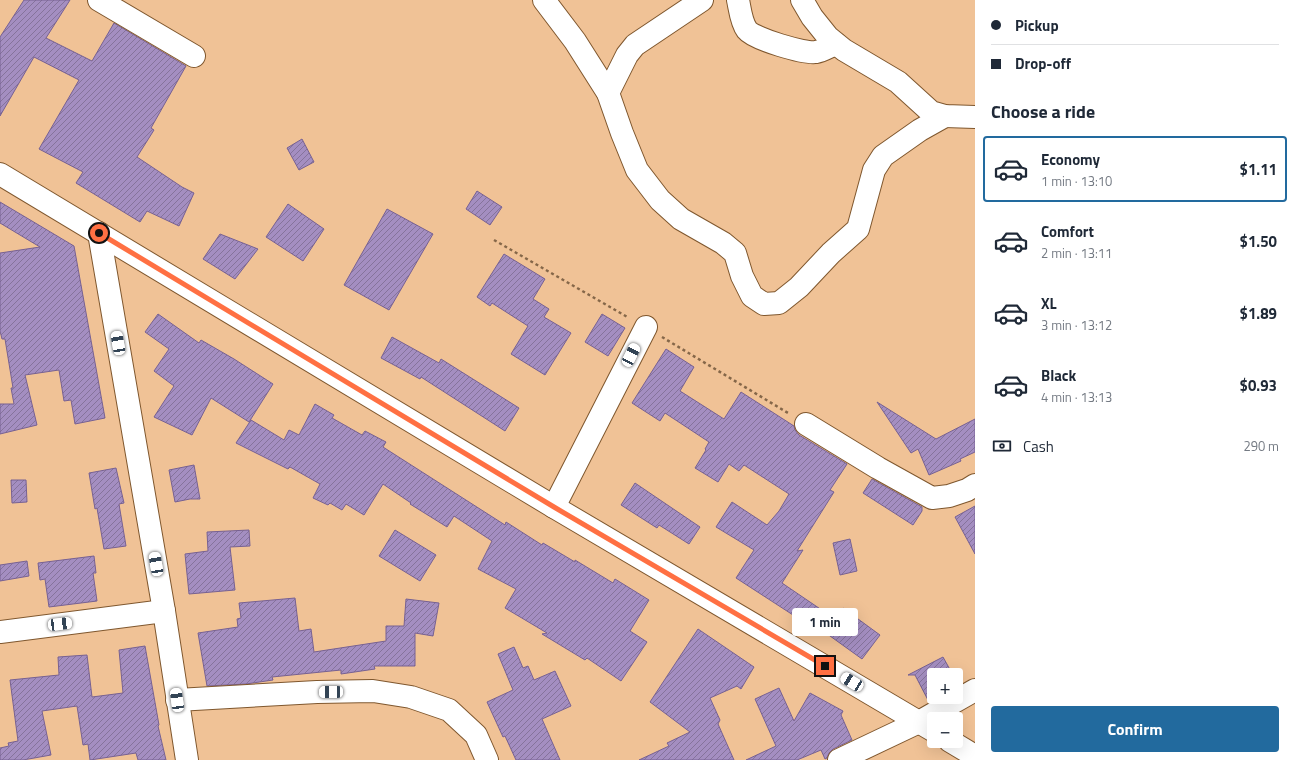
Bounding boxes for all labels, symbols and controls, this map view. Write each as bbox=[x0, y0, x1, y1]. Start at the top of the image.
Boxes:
text: Pickup bbox=[1015, 14, 1059, 37]
text: Drop-off bbox=[1015, 52, 1071, 75]
text: Choose a ride bbox=[991, 98, 1095, 125]
text: Economy bbox=[1041, 148, 1100, 171]
icon: car bbox=[993, 151, 1029, 187]
text: $1.11 bbox=[1240, 158, 1277, 181]
text: 1 min · 13:10 bbox=[1041, 171, 1112, 191]
text: Comfort bbox=[1041, 220, 1094, 243]
icon: car bbox=[993, 223, 1029, 259]
route start bbox=[90, 224, 108, 242]
text: $1.50 bbox=[1240, 230, 1277, 253]
text: 2 min · 13:11 bbox=[1041, 243, 1112, 263]
text: XL bbox=[1041, 292, 1057, 315]
icon: car bbox=[993, 295, 1029, 331]
text: $1.89 bbox=[1240, 302, 1277, 325]
text: 3 min · 13:12 bbox=[1041, 315, 1112, 335]
car bbox=[110, 330, 126, 356]
car bbox=[620, 342, 642, 368]
text: Black bbox=[1041, 364, 1076, 387]
icon: car bbox=[993, 367, 1029, 403]
text: $0.93 bbox=[1240, 374, 1277, 397]
text: 4 min · 13:13 bbox=[1041, 387, 1112, 407]
icon: cash bbox=[991, 435, 1013, 457]
text: Cash bbox=[1023, 435, 1054, 458]
text: 290 m bbox=[1243, 436, 1279, 456]
car bbox=[148, 551, 164, 577]
callout: 1 min bbox=[792, 608, 858, 636]
text: 1 min bbox=[809, 612, 841, 632]
car bbox=[47, 617, 73, 631]
route end bbox=[816, 657, 834, 675]
map controls bbox=[927, 668, 963, 748]
button: + bbox=[927, 668, 963, 704]
car bbox=[839, 671, 865, 693]
car bbox=[319, 686, 343, 698]
car bbox=[169, 687, 185, 713]
button: Confirm bbox=[991, 706, 1279, 752]
button: − bbox=[927, 712, 963, 748]

